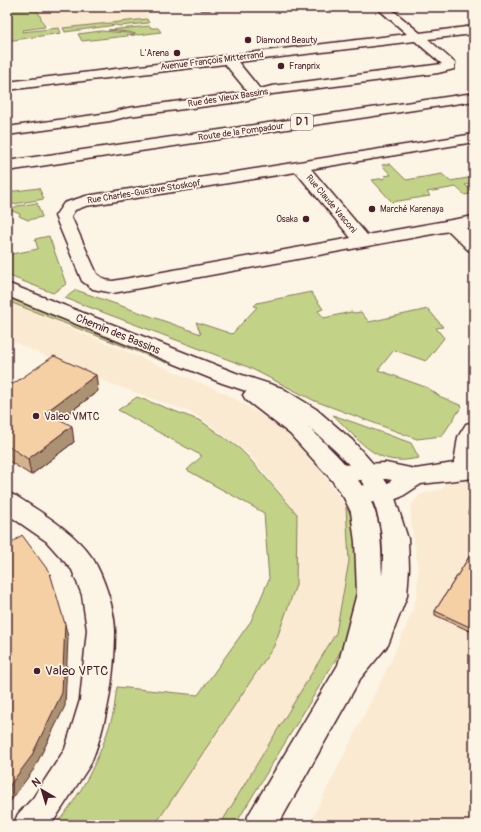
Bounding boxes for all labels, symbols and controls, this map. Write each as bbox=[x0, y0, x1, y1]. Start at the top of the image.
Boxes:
marker: Diamond Beauty bbox=[243, 35, 253, 45]
place label: Diamond Beauty bbox=[256, 35, 317, 46]
place label: L'Arena bbox=[140, 48, 169, 59]
marker: L'Arena bbox=[172, 48, 182, 58]
street label: Avenue François Mitterrand bbox=[160, 49, 264, 73]
marker: Franprix bbox=[276, 61, 286, 71]
place label: Franprix bbox=[289, 61, 321, 72]
street label: Rue des Vieux Bassins bbox=[187, 86, 269, 110]
road number: D 1 bbox=[291, 114, 313, 130]
street label: Route de la Pompadour bbox=[197, 120, 285, 143]
street label: Rue Claude Vasconi bbox=[303, 173, 359, 236]
street label: Rue Charles-Gustave Stoskopf bbox=[86, 178, 202, 206]
marker: Marché Karenaya bbox=[367, 204, 377, 214]
place label: Marché Karenaya bbox=[380, 204, 444, 215]
place label: Osaka bbox=[276, 214, 298, 225]
marker: Osaka bbox=[301, 214, 311, 224]
street label: Chemin des Bassins bbox=[74, 311, 162, 357]
place label: Valeo VMTC bbox=[44, 410, 100, 423]
marker: Valeo VMTC bbox=[31, 411, 41, 421]
place label: Valeo VPTC bbox=[45, 663, 108, 679]
marker: Valeo VPTC bbox=[32, 666, 42, 676]
north arrow bbox=[22, 770, 62, 810]
text: N bbox=[29, 775, 44, 790]

